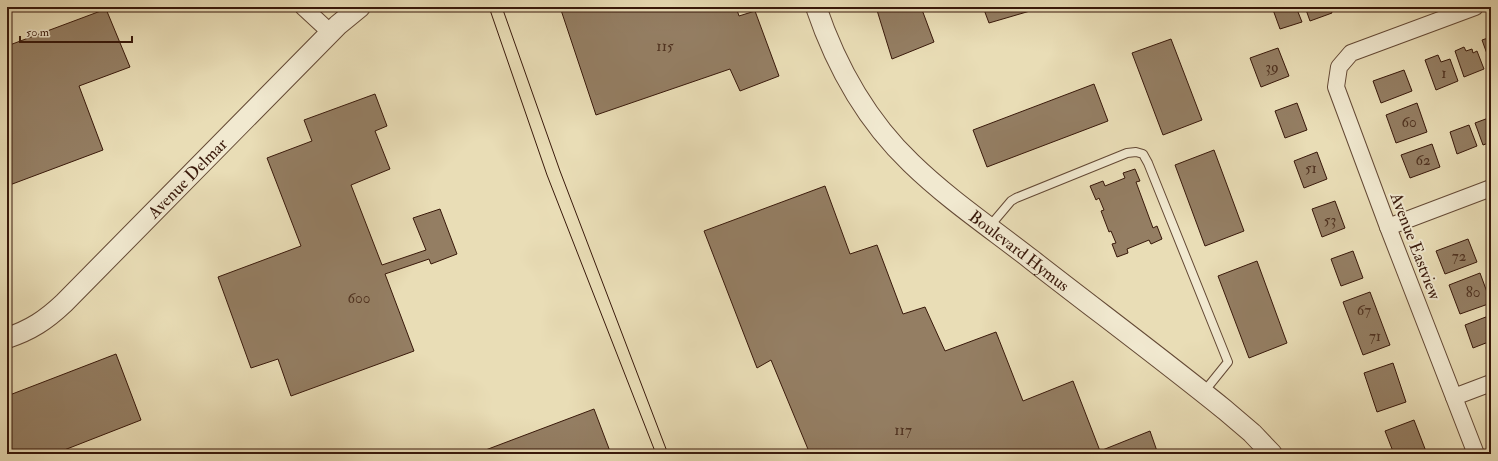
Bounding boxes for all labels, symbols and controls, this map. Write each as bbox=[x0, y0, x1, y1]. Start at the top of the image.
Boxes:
scale bar bbox=[20, 18, 132, 44]
text: 50 m bbox=[26, 25, 50, 40]
house number: 115 bbox=[656, 37, 674, 56]
house number: 39 bbox=[1265, 58, 1279, 77]
house number: 1 bbox=[1441, 64, 1447, 83]
house number: 60 bbox=[1401, 113, 1417, 132]
street label: Avenue Delmar bbox=[143, 133, 232, 224]
house number: 62 bbox=[1415, 151, 1431, 170]
house number: 51 bbox=[1305, 159, 1317, 178]
street label: Avenue Eastview bbox=[1385, 189, 1446, 303]
street label: Boulevard Hymus bbox=[965, 206, 1074, 296]
house number: 53 bbox=[1324, 211, 1336, 230]
house number: 72 bbox=[1452, 247, 1467, 266]
house number: 80 bbox=[1466, 283, 1480, 302]
house number: 600 bbox=[348, 289, 370, 308]
house number: 67 bbox=[1357, 301, 1371, 320]
house number: 71 bbox=[1369, 327, 1381, 346]
house number: 117 bbox=[894, 421, 912, 440]

